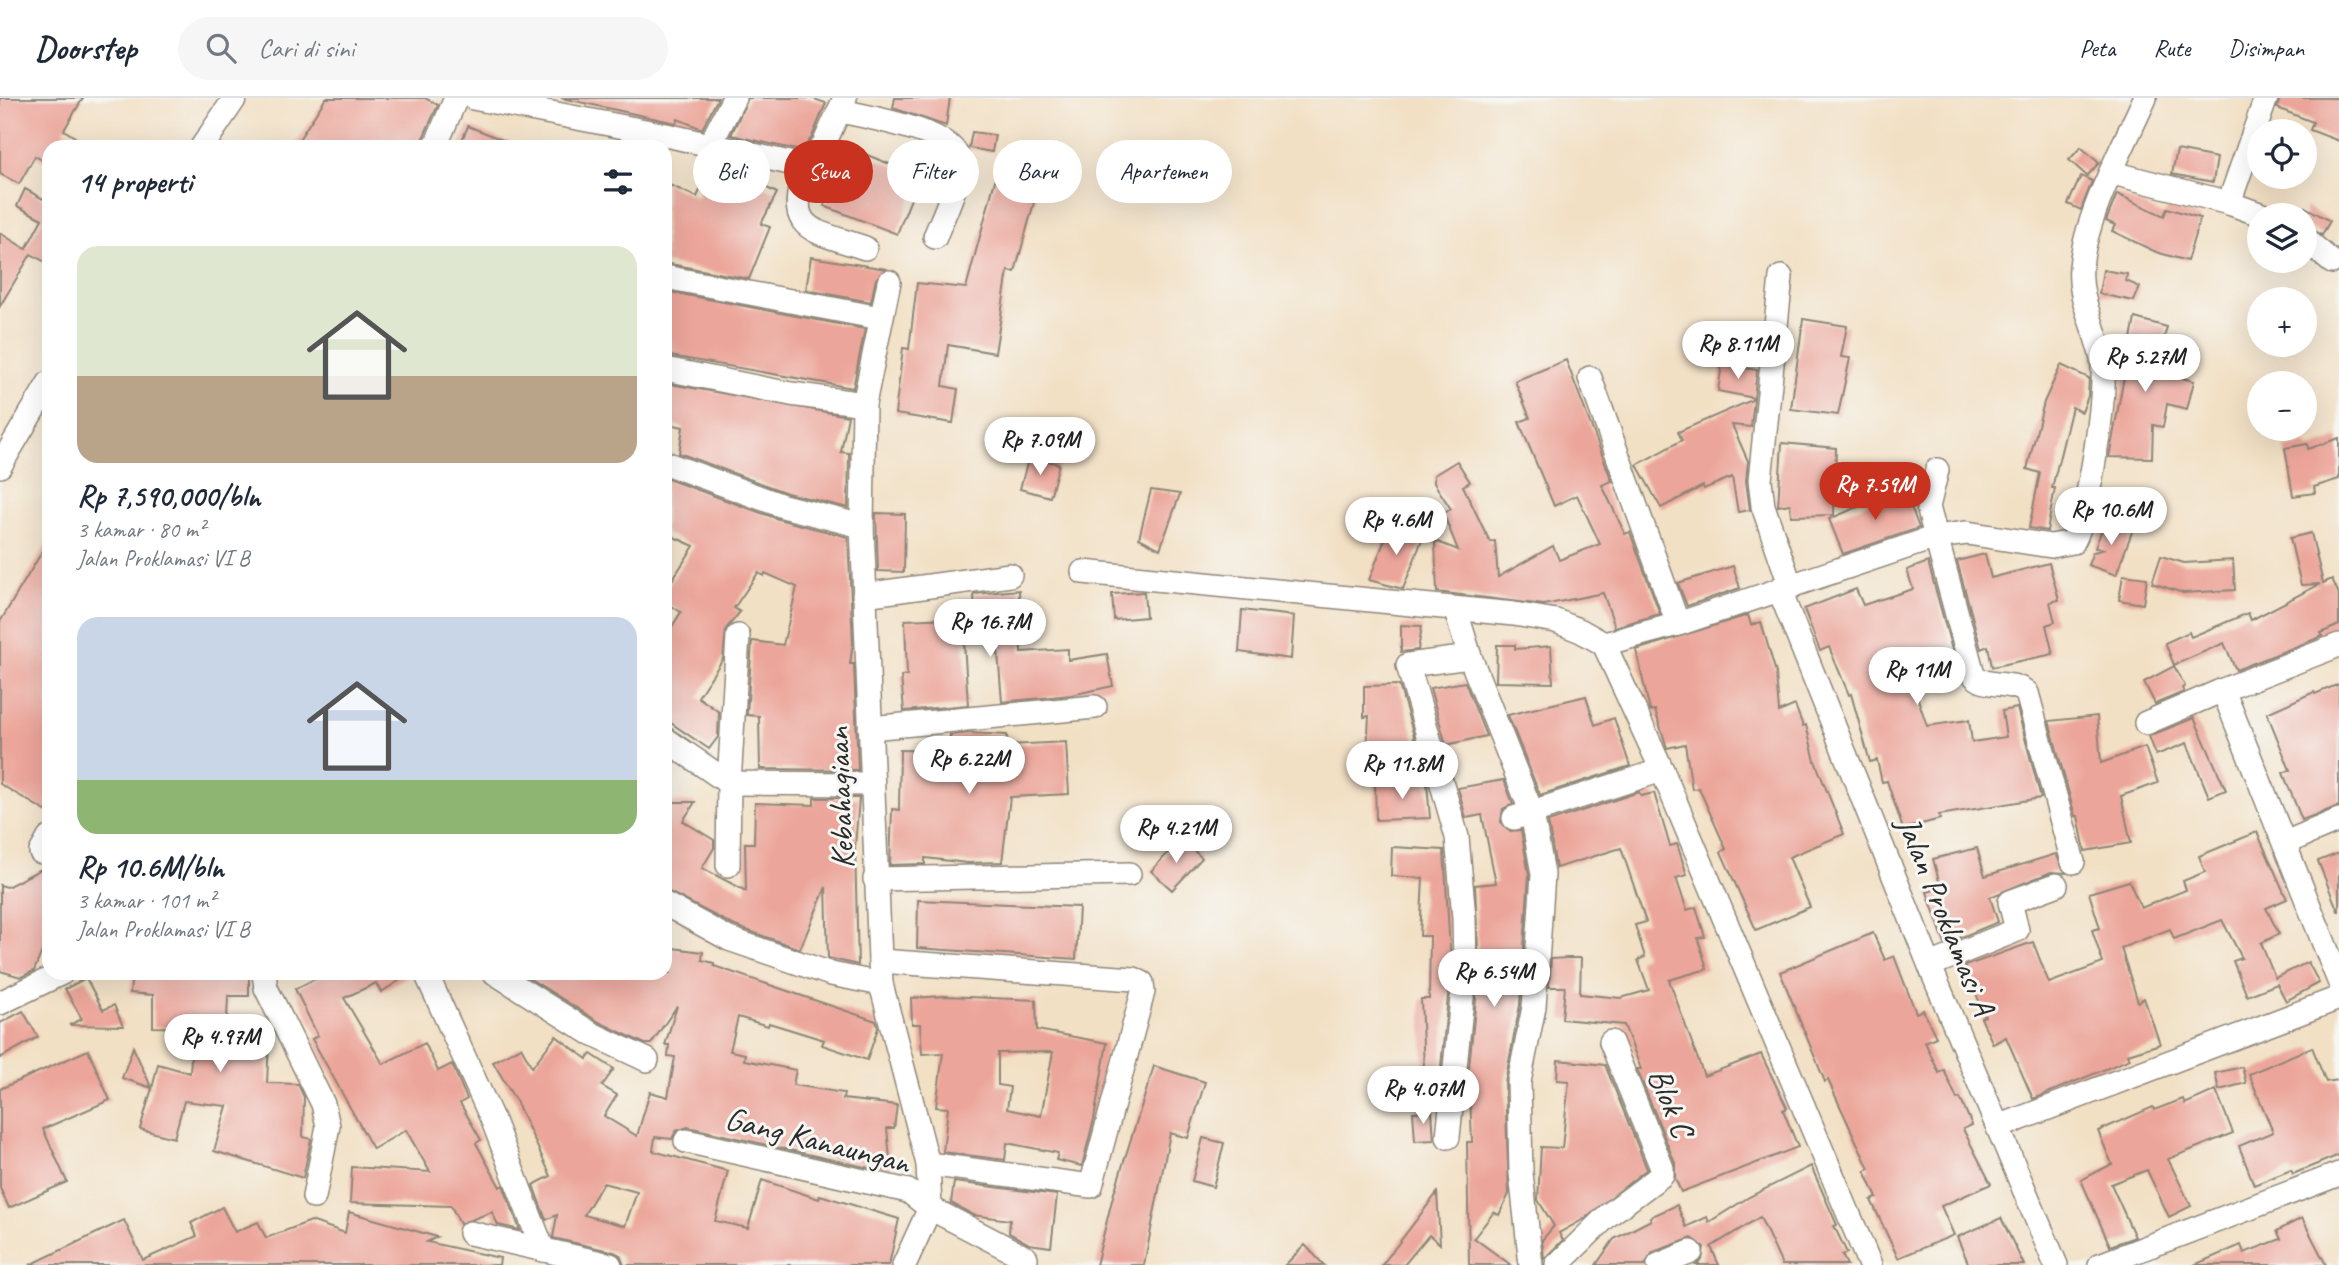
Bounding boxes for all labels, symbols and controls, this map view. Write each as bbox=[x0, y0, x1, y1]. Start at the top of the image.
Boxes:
search box bbox=[178, 17, 668, 80]
text: Doorstep bbox=[35, 27, 136, 69]
icon: search bbox=[202, 29, 240, 67]
text: Cari di sini bbox=[258, 32, 354, 65]
text: Peta bbox=[2079, 33, 2115, 63]
text: Rute bbox=[2153, 33, 2190, 63]
text: Disimpan bbox=[2228, 33, 2304, 63]
map controls bbox=[2247, 119, 2317, 441]
button: locate bbox=[2247, 119, 2317, 189]
chip: Beli bbox=[693, 140, 770, 203]
chip: Sewa bbox=[784, 140, 873, 203]
chip: Filter bbox=[887, 140, 979, 203]
chip: Baru bbox=[993, 140, 1082, 203]
chip: Apartemen bbox=[1096, 140, 1232, 203]
text: 14 properti bbox=[77, 163, 192, 201]
icon: filters bbox=[599, 163, 637, 201]
button: layers bbox=[2247, 203, 2317, 273]
button: + bbox=[2247, 287, 2317, 357]
icon: home bbox=[294, 292, 420, 418]
pin: Rp 8.11M bbox=[1666, 322, 1810, 381]
text: Rp 8.11M bbox=[1698, 329, 1778, 358]
pin: Rp 5.27M bbox=[2073, 334, 2217, 394]
text: Rp 5.27M bbox=[2105, 342, 2185, 371]
button: − bbox=[2247, 371, 2317, 441]
pin: Rp 7.09M bbox=[968, 418, 1112, 477]
text: Rp 7.09M bbox=[1000, 425, 1080, 454]
pin: Rp 7.59M bbox=[1803, 462, 1947, 522]
text: Rp 7.59M bbox=[1836, 470, 1914, 499]
text: Rp 7,590,000/bln bbox=[77, 477, 260, 515]
pin: Rp 10.6M bbox=[2039, 488, 2183, 547]
text: Rp 10.6M bbox=[2071, 495, 2151, 524]
pin: Rp 4.6M bbox=[1331, 498, 1461, 557]
text: Rp 4.6M bbox=[1361, 505, 1431, 534]
text: 3 kamar · 80 m² bbox=[77, 515, 205, 544]
text: Jalan Proklamasi VI B bbox=[77, 544, 250, 573]
pin: Rp 16.7M bbox=[918, 600, 1062, 659]
text: Rp 16.7M bbox=[950, 607, 1030, 636]
pin: Rp 11M bbox=[1860, 648, 1974, 707]
text: Rp 11M bbox=[1885, 655, 1949, 684]
icon: home bbox=[294, 663, 420, 789]
street label: Kebahagiaan bbox=[817, 725, 863, 869]
pin: Rp 6.22M bbox=[897, 736, 1041, 796]
pin: Rp 11.8M bbox=[1330, 742, 1474, 801]
text: Rp 6.22M bbox=[929, 744, 1009, 773]
text: Rp 11.8M bbox=[1362, 749, 1442, 778]
pin: Rp 4.21M bbox=[1104, 806, 1248, 865]
street label: Jalan Proklamasi A bbox=[1886, 808, 2005, 1022]
text: Rp 4.21M bbox=[1136, 813, 1216, 842]
text: Rp 10.6M/bln bbox=[77, 848, 224, 886]
text: 3 kamar · 101 m² bbox=[77, 886, 215, 915]
text: Jalan Proklamasi VI B bbox=[77, 915, 250, 944]
pin: Rp 6.54M bbox=[1422, 950, 1566, 1009]
text: Rp 6.54M bbox=[1454, 957, 1534, 986]
pin: Rp 4.97M bbox=[148, 1014, 292, 1074]
text: Rp 4.97M bbox=[180, 1022, 260, 1051]
street label: Blok C bbox=[1638, 1062, 1705, 1147]
pin: Rp 4.07M bbox=[1351, 1066, 1495, 1126]
text: Rp 4.07M bbox=[1383, 1074, 1463, 1103]
street label: Gang Kanaungan bbox=[721, 1097, 917, 1184]

